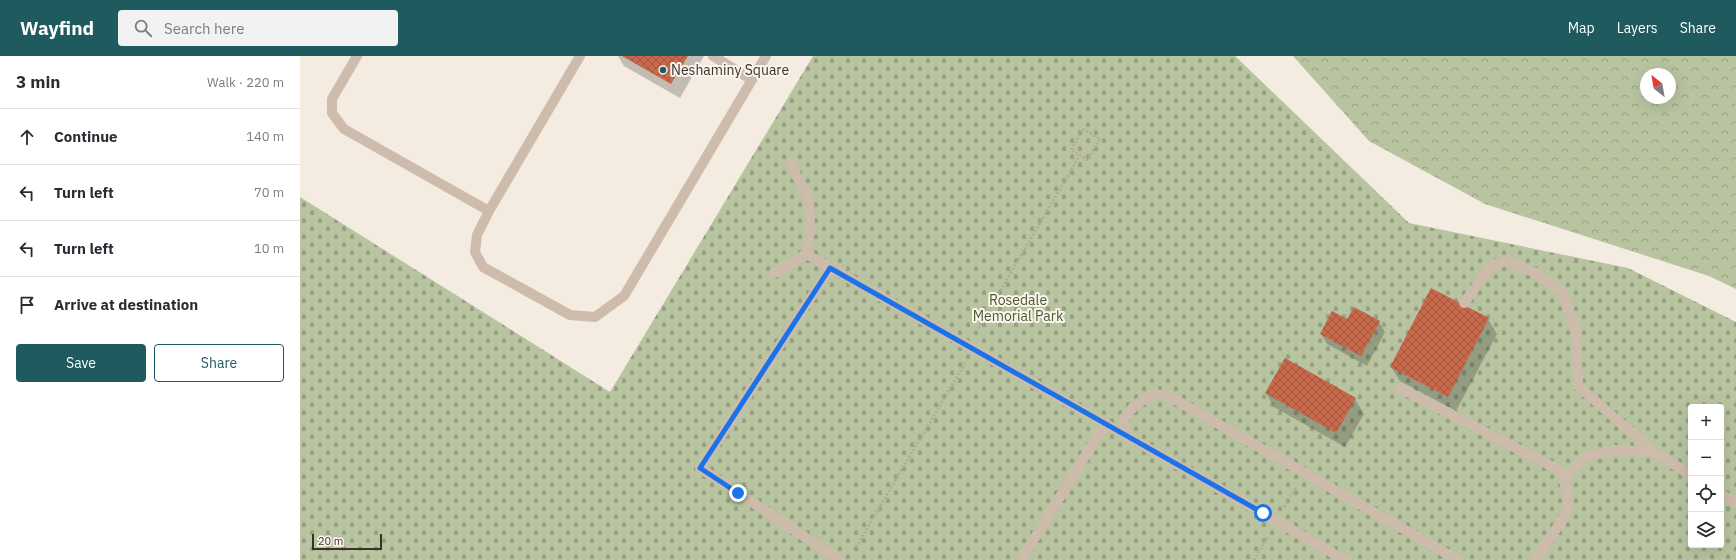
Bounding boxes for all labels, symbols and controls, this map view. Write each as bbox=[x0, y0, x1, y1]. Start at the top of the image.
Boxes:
search box bbox=[118, 10, 398, 46]
text: Wayfind bbox=[20, 16, 94, 40]
icon: search bbox=[132, 17, 154, 39]
text: Search here bbox=[164, 19, 244, 38]
text: Map bbox=[1568, 19, 1595, 37]
text: Layers bbox=[1617, 19, 1658, 37]
text: Share bbox=[1680, 19, 1716, 37]
place label: Neshaminy Square bbox=[671, 61, 789, 79]
marker: Neshaminy Square bbox=[658, 65, 668, 75]
north arrow bbox=[1640, 68, 1676, 104]
text: 3 min bbox=[16, 71, 60, 93]
text: Walk · 220 m bbox=[207, 74, 284, 91]
icon: ahead bbox=[16, 126, 38, 148]
text: Continue bbox=[54, 127, 118, 146]
text: 140 m bbox=[246, 128, 284, 145]
icon: left bbox=[16, 182, 38, 204]
text: Turn left bbox=[54, 183, 114, 202]
text: 70 m bbox=[254, 184, 284, 201]
icon: left bbox=[16, 238, 38, 260]
text: Turn left bbox=[54, 239, 114, 258]
text: 10 m bbox=[254, 240, 284, 257]
park label: Rosedale Memorial Park bbox=[973, 291, 1064, 325]
icon: arrive bbox=[16, 294, 38, 316]
text: Arrive at destination bbox=[54, 295, 198, 314]
button: Save bbox=[16, 344, 146, 382]
button: Share bbox=[154, 344, 284, 382]
map controls bbox=[1688, 404, 1724, 548]
button: + bbox=[1688, 404, 1724, 440]
button: − bbox=[1688, 440, 1724, 476]
button: locate bbox=[1688, 476, 1724, 512]
route end bbox=[729, 484, 747, 502]
route start bbox=[1254, 504, 1272, 522]
button: layers bbox=[1688, 512, 1724, 548]
scale bar bbox=[312, 532, 382, 551]
text: 20 m bbox=[318, 534, 343, 548]

